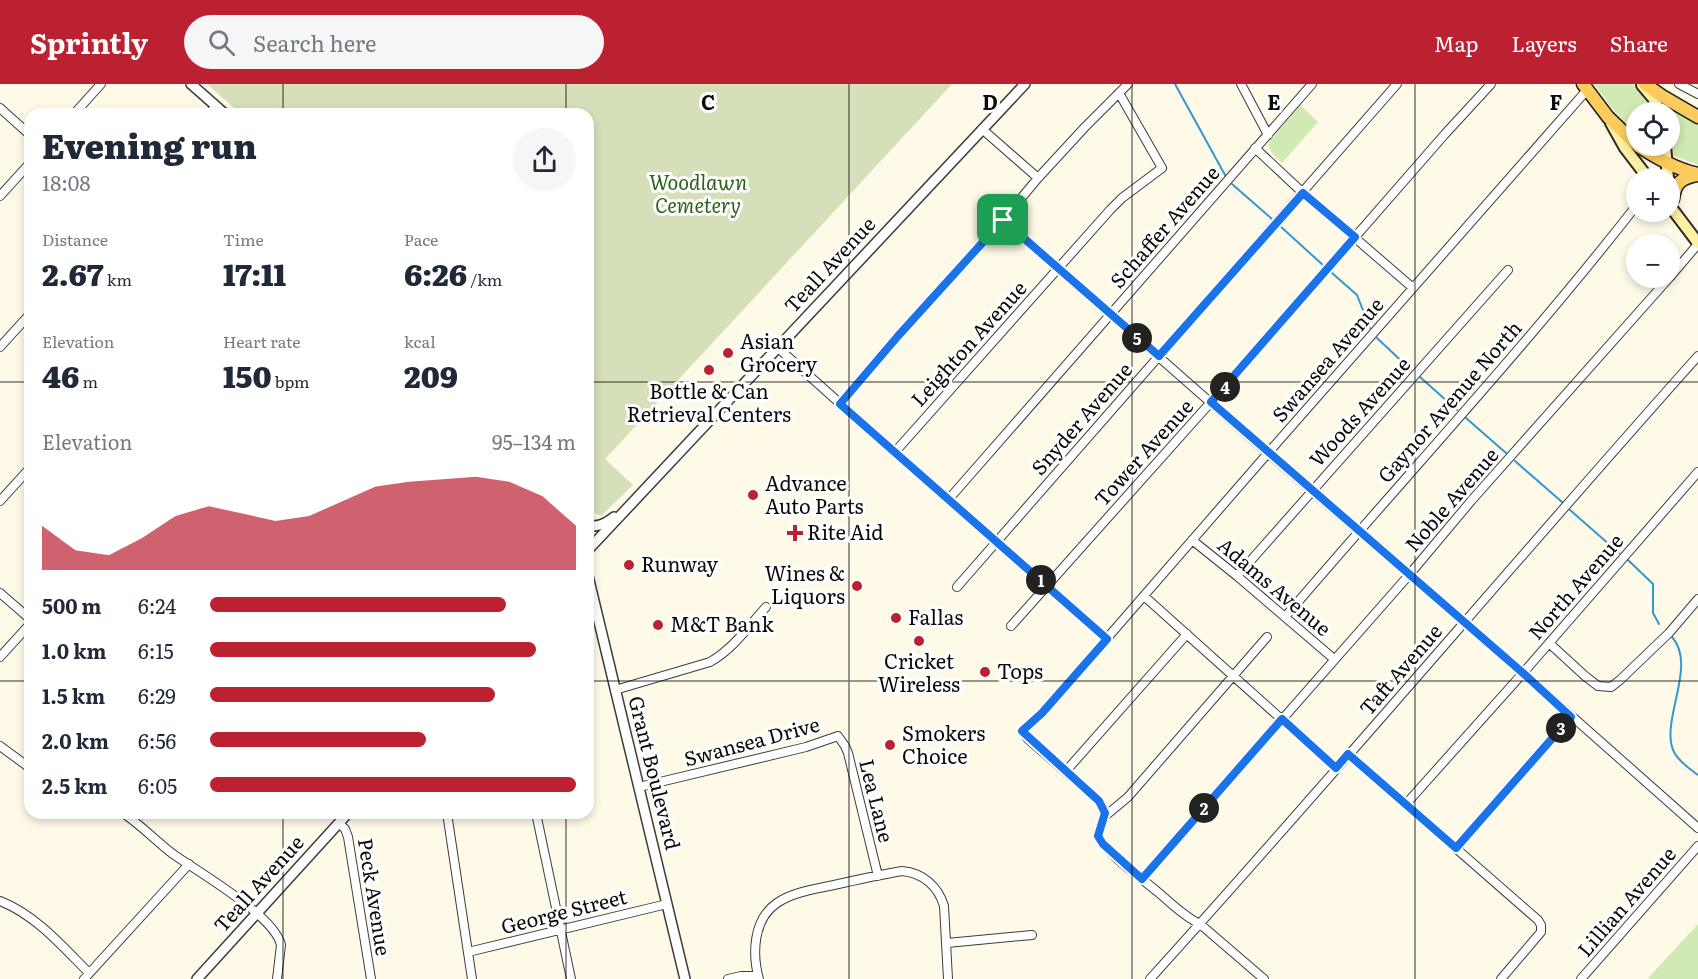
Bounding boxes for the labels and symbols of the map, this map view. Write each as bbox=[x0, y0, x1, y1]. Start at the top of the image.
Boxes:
text: C bbox=[701, 86, 715, 116]
text: D bbox=[982, 86, 998, 116]
text: E bbox=[1267, 86, 1281, 116]
text: F bbox=[1550, 86, 1563, 116]
street label: Schaffer Avenue bbox=[1102, 158, 1225, 294]
park label: Woodlawn Cemetery bbox=[649, 166, 747, 219]
pin bbox=[977, 194, 1028, 245]
street label: Teall Avenue bbox=[776, 209, 881, 319]
street label: Leighton Avenue bbox=[903, 273, 1032, 412]
street label: Swansea Avenue bbox=[1264, 290, 1389, 428]
street label: Gaynor Avenue North bbox=[1369, 313, 1528, 488]
pin: 5 bbox=[1122, 323, 1152, 353]
place label: Asian Grocery bbox=[740, 325, 818, 378]
marker: Asian Grocery bbox=[721, 346, 735, 360]
street label: Woods Avenue bbox=[1301, 349, 1416, 472]
street label: Snyder Avenue bbox=[1023, 355, 1138, 481]
marker: Bottle & Can Retrieval Centers bbox=[702, 363, 716, 377]
pin: 4 bbox=[1210, 372, 1240, 402]
place label: Bottle & Can Retrieval Centers bbox=[627, 375, 791, 428]
street label: Tower Avenue bbox=[1086, 391, 1199, 512]
street label: Noble Avenue bbox=[1397, 440, 1504, 557]
place label: Advance Auto Parts bbox=[765, 467, 863, 520]
marker: Advance Auto Parts bbox=[746, 488, 760, 502]
place label: Rite Aid bbox=[807, 516, 884, 546]
marker: Rite Aid bbox=[788, 526, 802, 540]
street label: North Avenue bbox=[1520, 526, 1629, 645]
street label: Adams Avenue bbox=[1212, 529, 1339, 642]
place label: Runway bbox=[641, 548, 718, 578]
place label: Wines & Liquors bbox=[764, 557, 845, 610]
marker: Runway bbox=[622, 558, 636, 572]
pin: 1 bbox=[1026, 565, 1056, 595]
marker: Wines & Liquors bbox=[850, 579, 864, 593]
place label: Fallas bbox=[908, 601, 963, 631]
place label: M&T Bank bbox=[670, 608, 774, 638]
marker: Fallas bbox=[889, 611, 903, 625]
street label: Taft Avenue bbox=[1351, 616, 1448, 721]
marker: M&T Bank bbox=[651, 618, 665, 632]
marker: Cricket Wireless bbox=[912, 634, 926, 648]
place label: Cricket Wireless bbox=[878, 645, 960, 698]
place label: Tops bbox=[997, 655, 1043, 685]
marker: Tops bbox=[978, 665, 992, 679]
street label: Grant Boulevard bbox=[622, 692, 690, 853]
street label: Swansea Drive bbox=[680, 708, 823, 773]
pin: 3 bbox=[1546, 713, 1576, 743]
place label: Smokers Choice bbox=[902, 717, 985, 770]
marker: Smokers Choice bbox=[883, 738, 897, 752]
street label: Lea Lane bbox=[853, 756, 903, 845]
pin: 2 bbox=[1189, 793, 1219, 823]
street label: Teall Avenue bbox=[206, 827, 310, 938]
street label: Peck Avenue bbox=[352, 836, 400, 958]
street label: Lillian Avenue bbox=[1569, 839, 1682, 962]
street label: George Street bbox=[497, 880, 630, 940]

